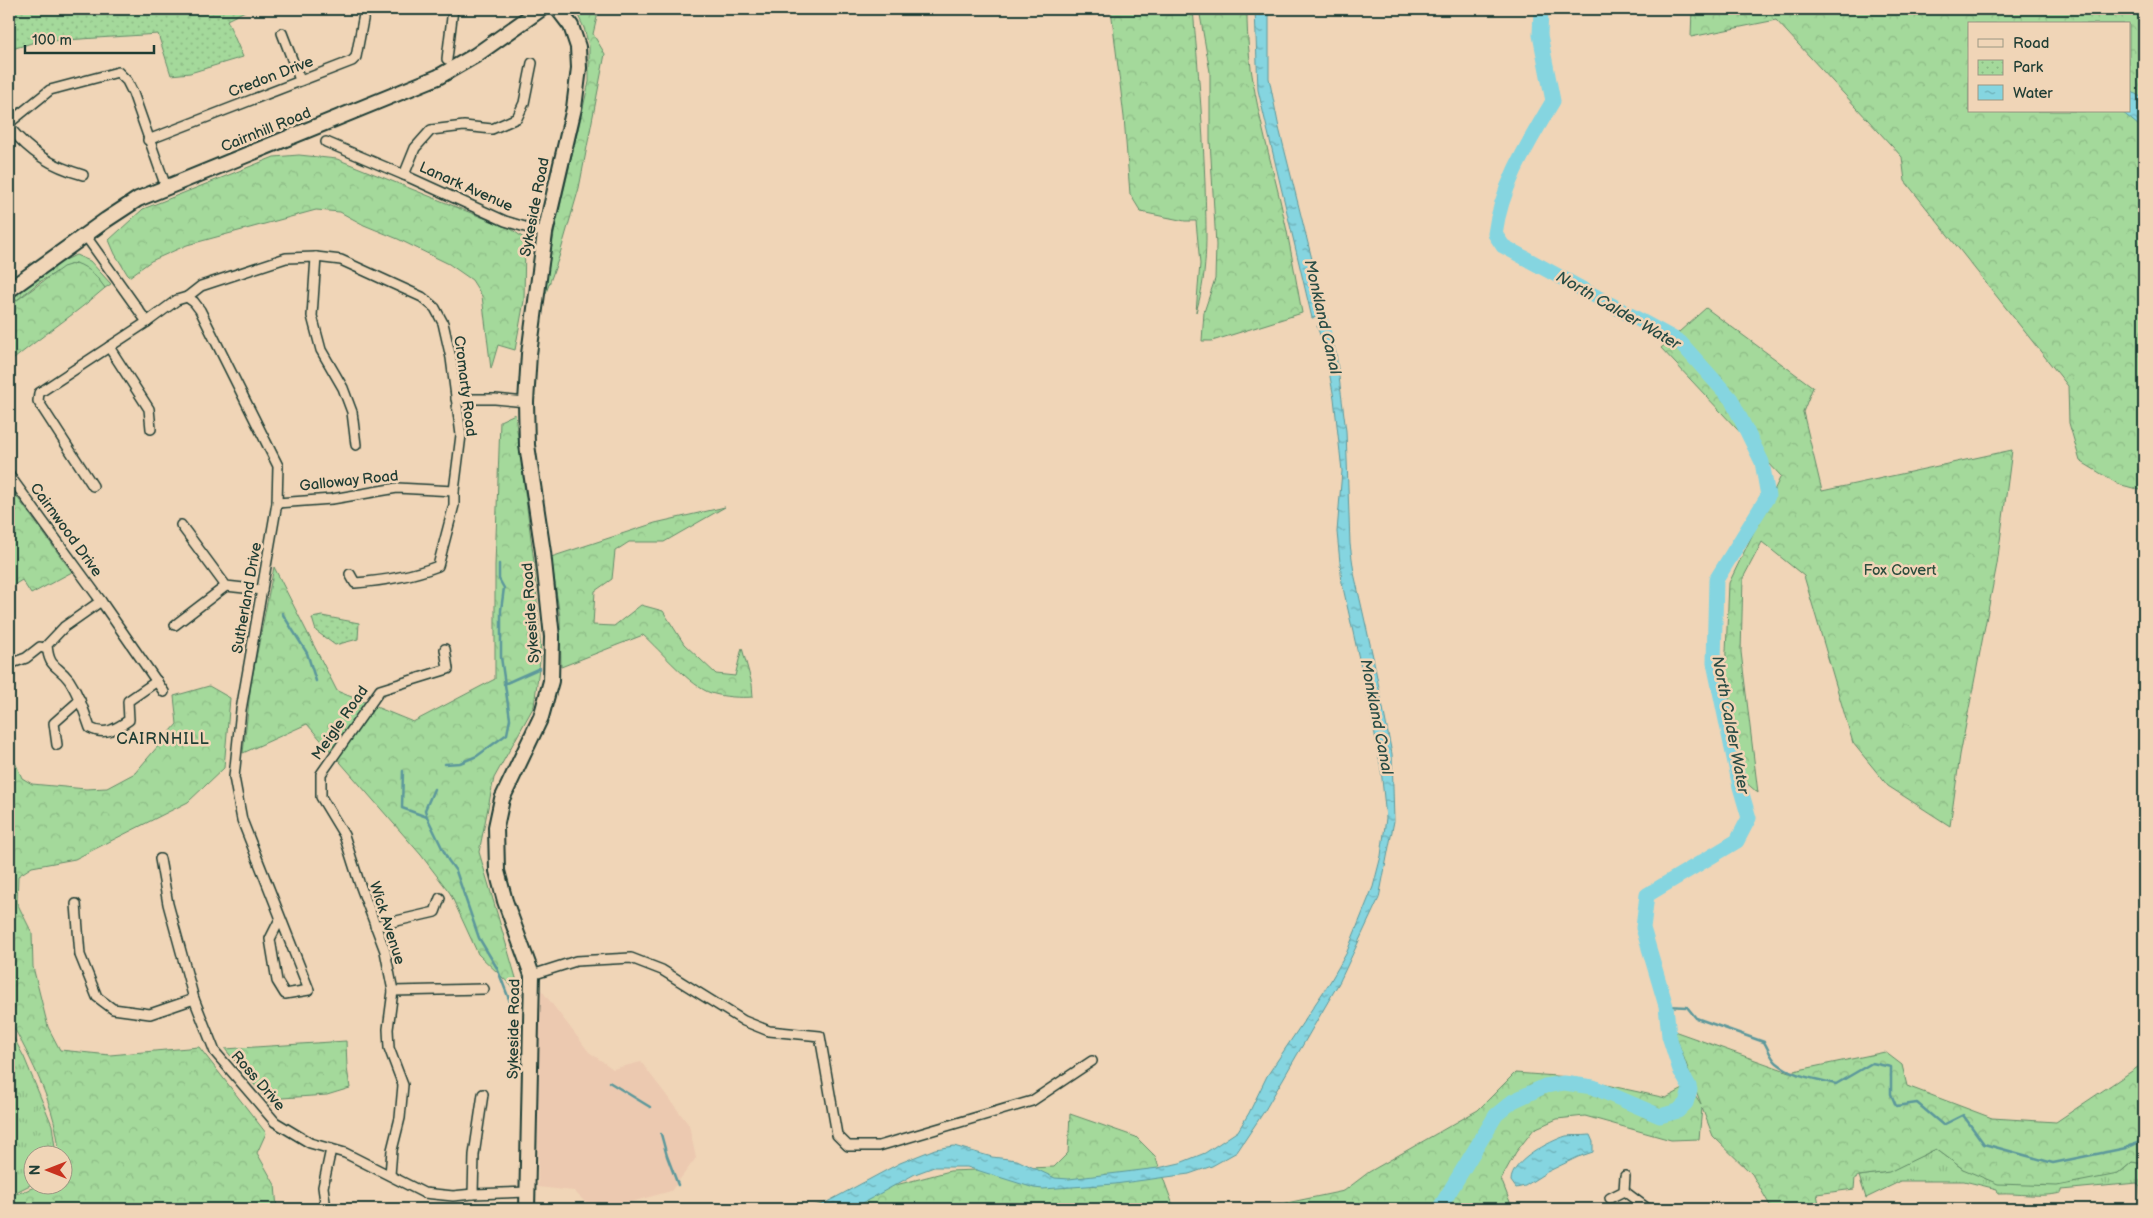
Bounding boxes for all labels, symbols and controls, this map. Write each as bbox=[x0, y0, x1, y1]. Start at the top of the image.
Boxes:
scale bar bbox=[25, 22, 154, 54]
legend bbox=[1968, 22, 2130, 112]
text: 100 m bbox=[32, 31, 72, 50]
text: Road bbox=[2013, 34, 2049, 53]
street label: Credon Drive bbox=[226, 52, 316, 102]
text: Park bbox=[2013, 58, 2044, 77]
text: Water bbox=[2013, 84, 2053, 103]
street label: Cairnhill Road bbox=[218, 103, 314, 157]
street label: Sykeside Road bbox=[516, 156, 554, 258]
street label: Lanark Avenue bbox=[416, 158, 516, 216]
water label: Monkland Canal bbox=[1300, 258, 1345, 378]
water label: North Calder Water bbox=[1552, 268, 1685, 355]
street label: Cromarty Road bbox=[449, 334, 481, 438]
street label: Galloway Road bbox=[299, 466, 399, 496]
street label: Cairnwood Drive bbox=[26, 479, 106, 581]
street label: Sutherland Drive bbox=[228, 541, 266, 655]
park label: Fox Covert bbox=[1864, 561, 1937, 580]
street label: Sykeside Road bbox=[518, 562, 544, 664]
water label: North Calder Water bbox=[1707, 654, 1753, 797]
water label: Monkland Canal bbox=[1355, 658, 1397, 778]
street label: Meigle Road bbox=[307, 682, 373, 764]
district label: CAIRNHILL bbox=[116, 730, 210, 749]
street label: Wick Avenue bbox=[365, 879, 409, 967]
street label: Sykeside Road bbox=[504, 979, 524, 1079]
street label: Ross Drive bbox=[227, 1047, 289, 1115]
north arrow bbox=[22, 1146, 72, 1196]
text: N bbox=[27, 1165, 44, 1175]

